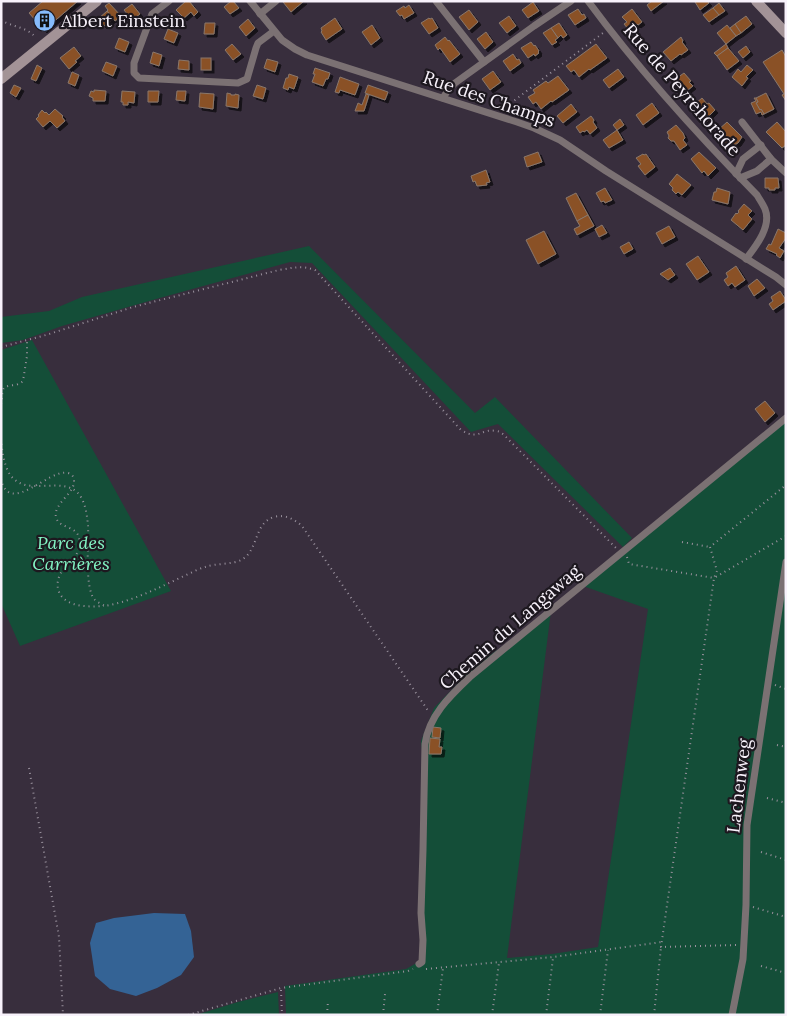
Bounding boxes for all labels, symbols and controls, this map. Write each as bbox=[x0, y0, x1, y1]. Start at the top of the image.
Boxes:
building icon: Albert Einstein bbox=[33, 9, 57, 33]
place label: Albert Einstein bbox=[60, 9, 185, 32]
street label: Rue de Peyrehorade bbox=[619, 19, 746, 161]
street label: Rue des Champs bbox=[420, 65, 558, 132]
park label: Parc des Carrières bbox=[32, 531, 110, 575]
street label: Chemin du Langawag bbox=[434, 558, 586, 694]
street label: Lachenweg bbox=[721, 736, 756, 834]

